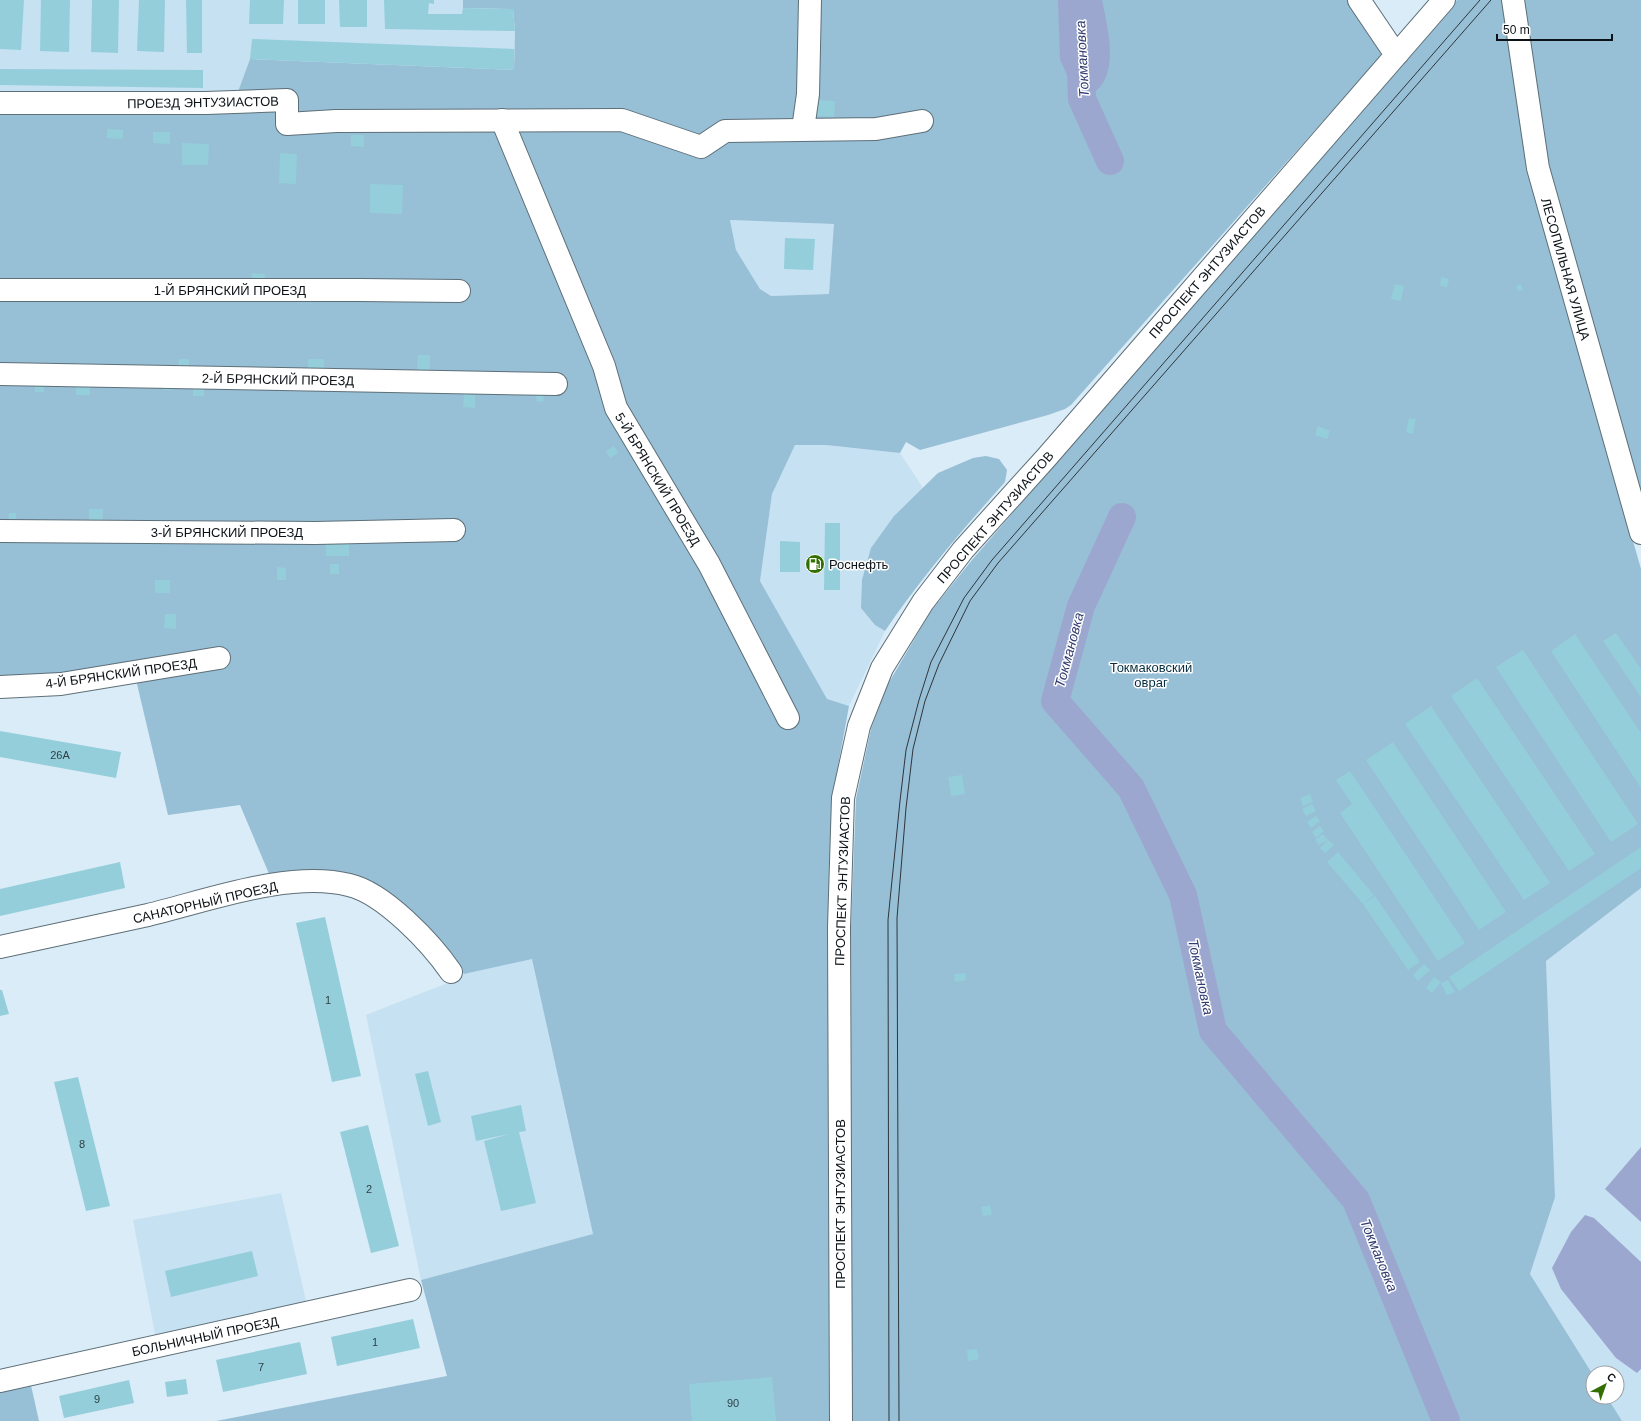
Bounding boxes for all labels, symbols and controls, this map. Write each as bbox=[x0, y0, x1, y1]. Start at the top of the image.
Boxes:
scale bar bbox=[1497, 16, 1612, 42]
water label: Токмановка bbox=[1072, 20, 1092, 98]
text: 50 m bbox=[1503, 23, 1530, 37]
street label: ПРОЕЗД ЭНТУЗИАСТОВ bbox=[127, 94, 279, 111]
street label: ЛЕСОПИЛЬНАЯ УЛИЦА bbox=[1538, 196, 1593, 342]
street label: ПРОСПЕКТ ЭНТУЗИАСТОВ bbox=[1146, 203, 1269, 341]
street label: 1-Й БРЯНСКИЙ ПРОЕЗД bbox=[154, 283, 306, 298]
street label: 2-Й БРЯНСКИЙ ПРОЕЗД bbox=[202, 371, 354, 388]
street label: 5-Й БРЯНСКИЙ ПРОЕЗД bbox=[612, 410, 703, 549]
street label: ПРОСПЕКТ ЭНТУЗИАСТОВ bbox=[934, 448, 1057, 586]
street label: 3-Й БРЯНСКИЙ ПРОЕЗД bbox=[151, 525, 303, 540]
fuel station icon: Роснефть bbox=[804, 553, 826, 575]
place label: Роснефть bbox=[829, 557, 889, 572]
water label: Токмановка bbox=[1051, 611, 1087, 689]
street label: 4-Й БРЯНСКИЙ ПРОЕЗД bbox=[45, 655, 198, 692]
park label: Токмаковский овраг bbox=[1110, 660, 1192, 690]
house number: 26А bbox=[50, 749, 70, 761]
street label: ПРОСПЕКТ ЭНТУЗИАСТОВ bbox=[832, 796, 853, 966]
street label: САНАТОРНЫЙ ПРОЕЗД bbox=[131, 879, 279, 926]
water label: Токмановка bbox=[1185, 938, 1217, 1017]
house number: 1 bbox=[325, 994, 331, 1006]
street label: ПРОСПЕКТ ЭНТУЗИАСТОВ bbox=[833, 1119, 848, 1289]
house number: 8 bbox=[79, 1138, 85, 1150]
house number: 2 bbox=[366, 1183, 372, 1195]
water label: Токмановка bbox=[1357, 1216, 1401, 1294]
street label: БОЛЬНИЧНЫЙ ПРОЕЗД bbox=[130, 1314, 280, 1359]
house number: 1 bbox=[372, 1336, 378, 1348]
house number: 7 bbox=[258, 1361, 264, 1373]
north arrow bbox=[1585, 1365, 1625, 1405]
text: С bbox=[1605, 1370, 1619, 1385]
house number: 9 bbox=[94, 1393, 100, 1405]
house number: 90 bbox=[727, 1397, 739, 1409]

